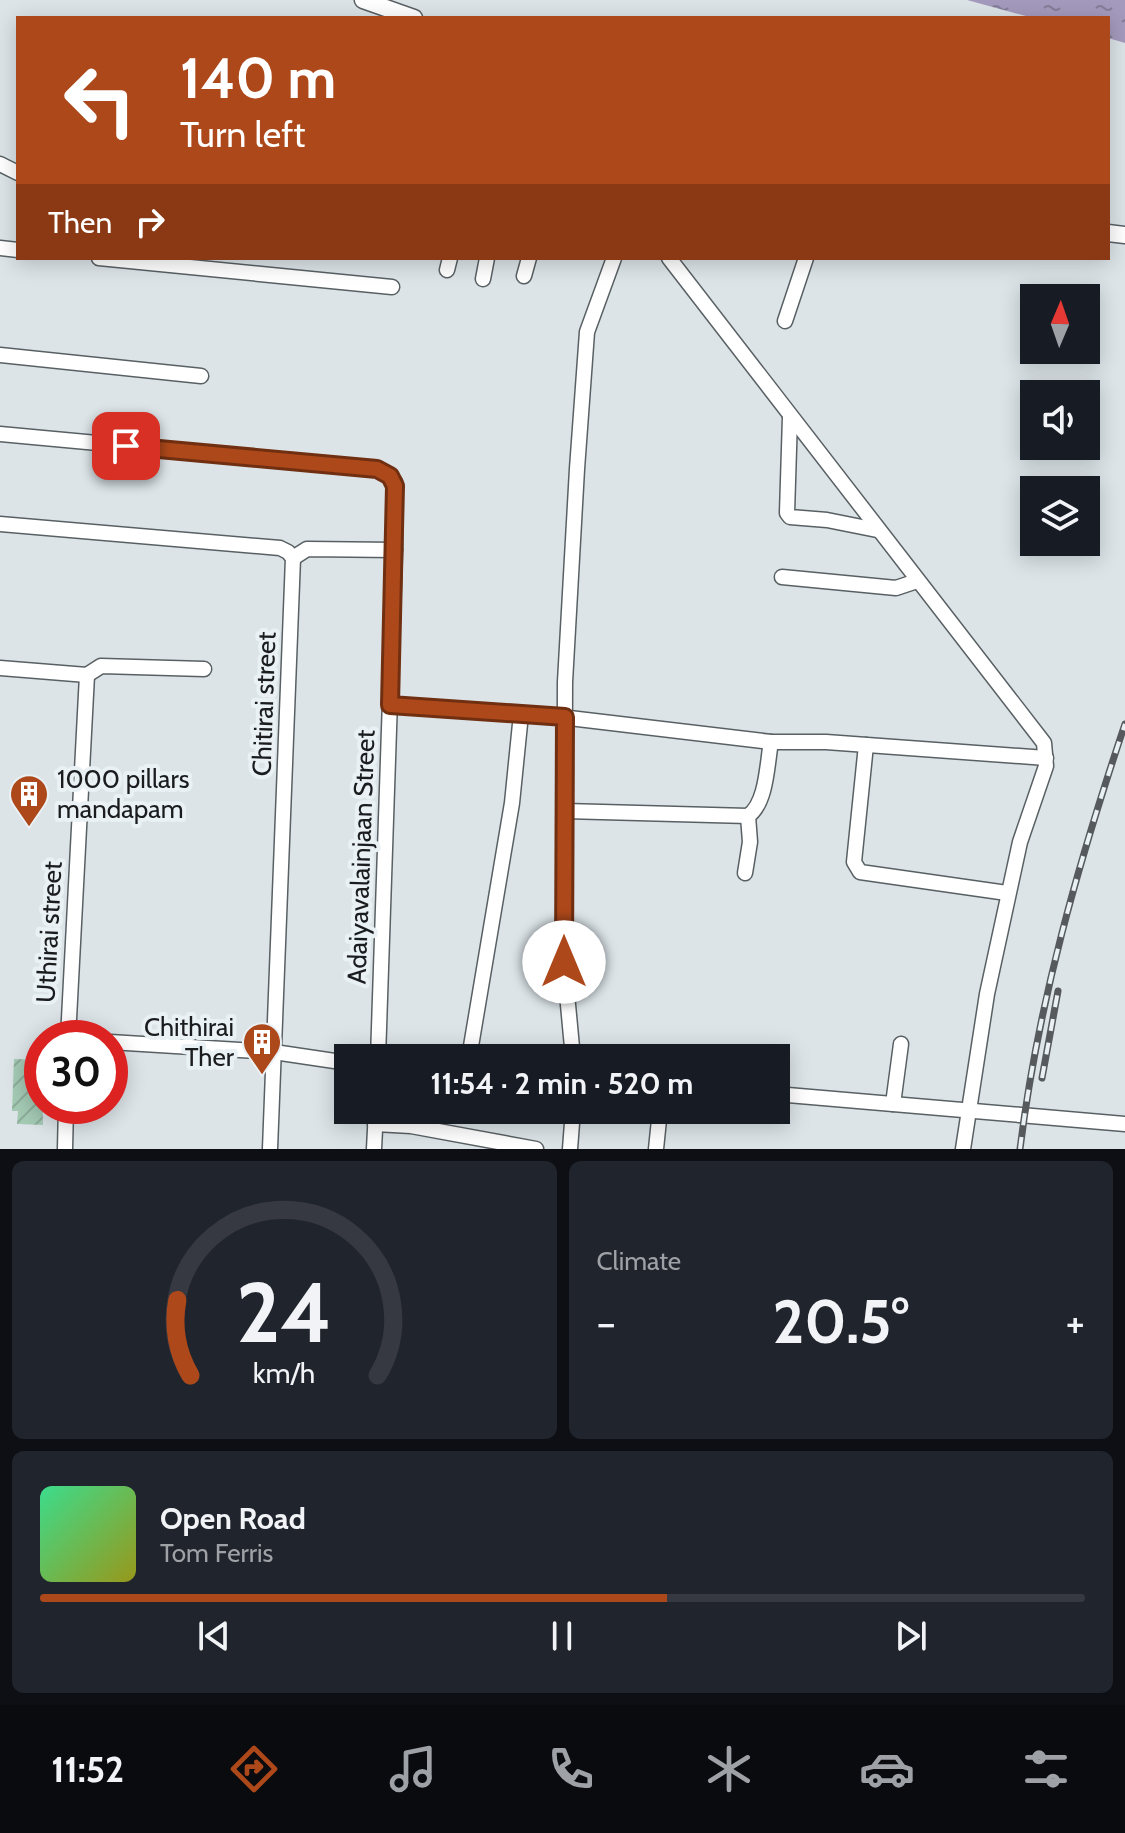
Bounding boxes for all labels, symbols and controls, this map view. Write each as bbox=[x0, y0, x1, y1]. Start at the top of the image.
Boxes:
text: 140 m bbox=[180, 44, 336, 112]
icon: left bbox=[48, 48, 152, 152]
text: Turn left bbox=[180, 112, 305, 156]
icon: right bbox=[128, 200, 172, 244]
text: Then bbox=[48, 204, 112, 241]
north arrow bbox=[1020, 284, 1100, 364]
map controls bbox=[1020, 284, 1100, 556]
button: sound bbox=[1020, 380, 1100, 460]
pin bbox=[92, 412, 160, 480]
icon: arrive bbox=[104, 424, 148, 468]
button: layers bbox=[1020, 476, 1100, 556]
street label: Chitirai street bbox=[245, 631, 283, 777]
street label: Adaiyavalainjaan Street bbox=[341, 729, 381, 985]
place label: 1000 pillars mandapam bbox=[57, 763, 190, 825]
building icon: 1000 pillars mandapam bbox=[8, 773, 50, 828]
street label: Uthirai street bbox=[29, 860, 69, 1004]
position arrow bbox=[522, 920, 606, 1004]
place label: Chithirai Ther bbox=[144, 1011, 235, 1073]
speed limit sign: 30 bbox=[24, 1020, 128, 1124]
building icon: Chithirai Ther bbox=[241, 1021, 283, 1076]
text: 11:54 · 2 min · 520 m bbox=[431, 1065, 693, 1102]
text: Climate bbox=[597, 1245, 681, 1277]
text: 24 bbox=[236, 1262, 332, 1363]
text: 20.5° bbox=[773, 1285, 909, 1358]
text: − bbox=[597, 1296, 616, 1349]
text: + bbox=[1066, 1296, 1085, 1349]
text: km/h bbox=[253, 1355, 316, 1390]
text: Open Road bbox=[160, 1500, 306, 1537]
text: Tom Ferris bbox=[160, 1537, 273, 1569]
icon: previous bbox=[192, 1614, 236, 1658]
icon: pause bbox=[540, 1614, 584, 1658]
icon: next bbox=[889, 1614, 933, 1658]
icon: directions bbox=[226, 1741, 282, 1797]
icon: music bbox=[385, 1741, 441, 1797]
icon: phone bbox=[543, 1741, 599, 1797]
icon: climate bbox=[701, 1741, 757, 1797]
icon: car bbox=[859, 1741, 915, 1797]
icon: filters bbox=[1018, 1741, 1074, 1797]
text: 11:52 bbox=[51, 1747, 124, 1791]

